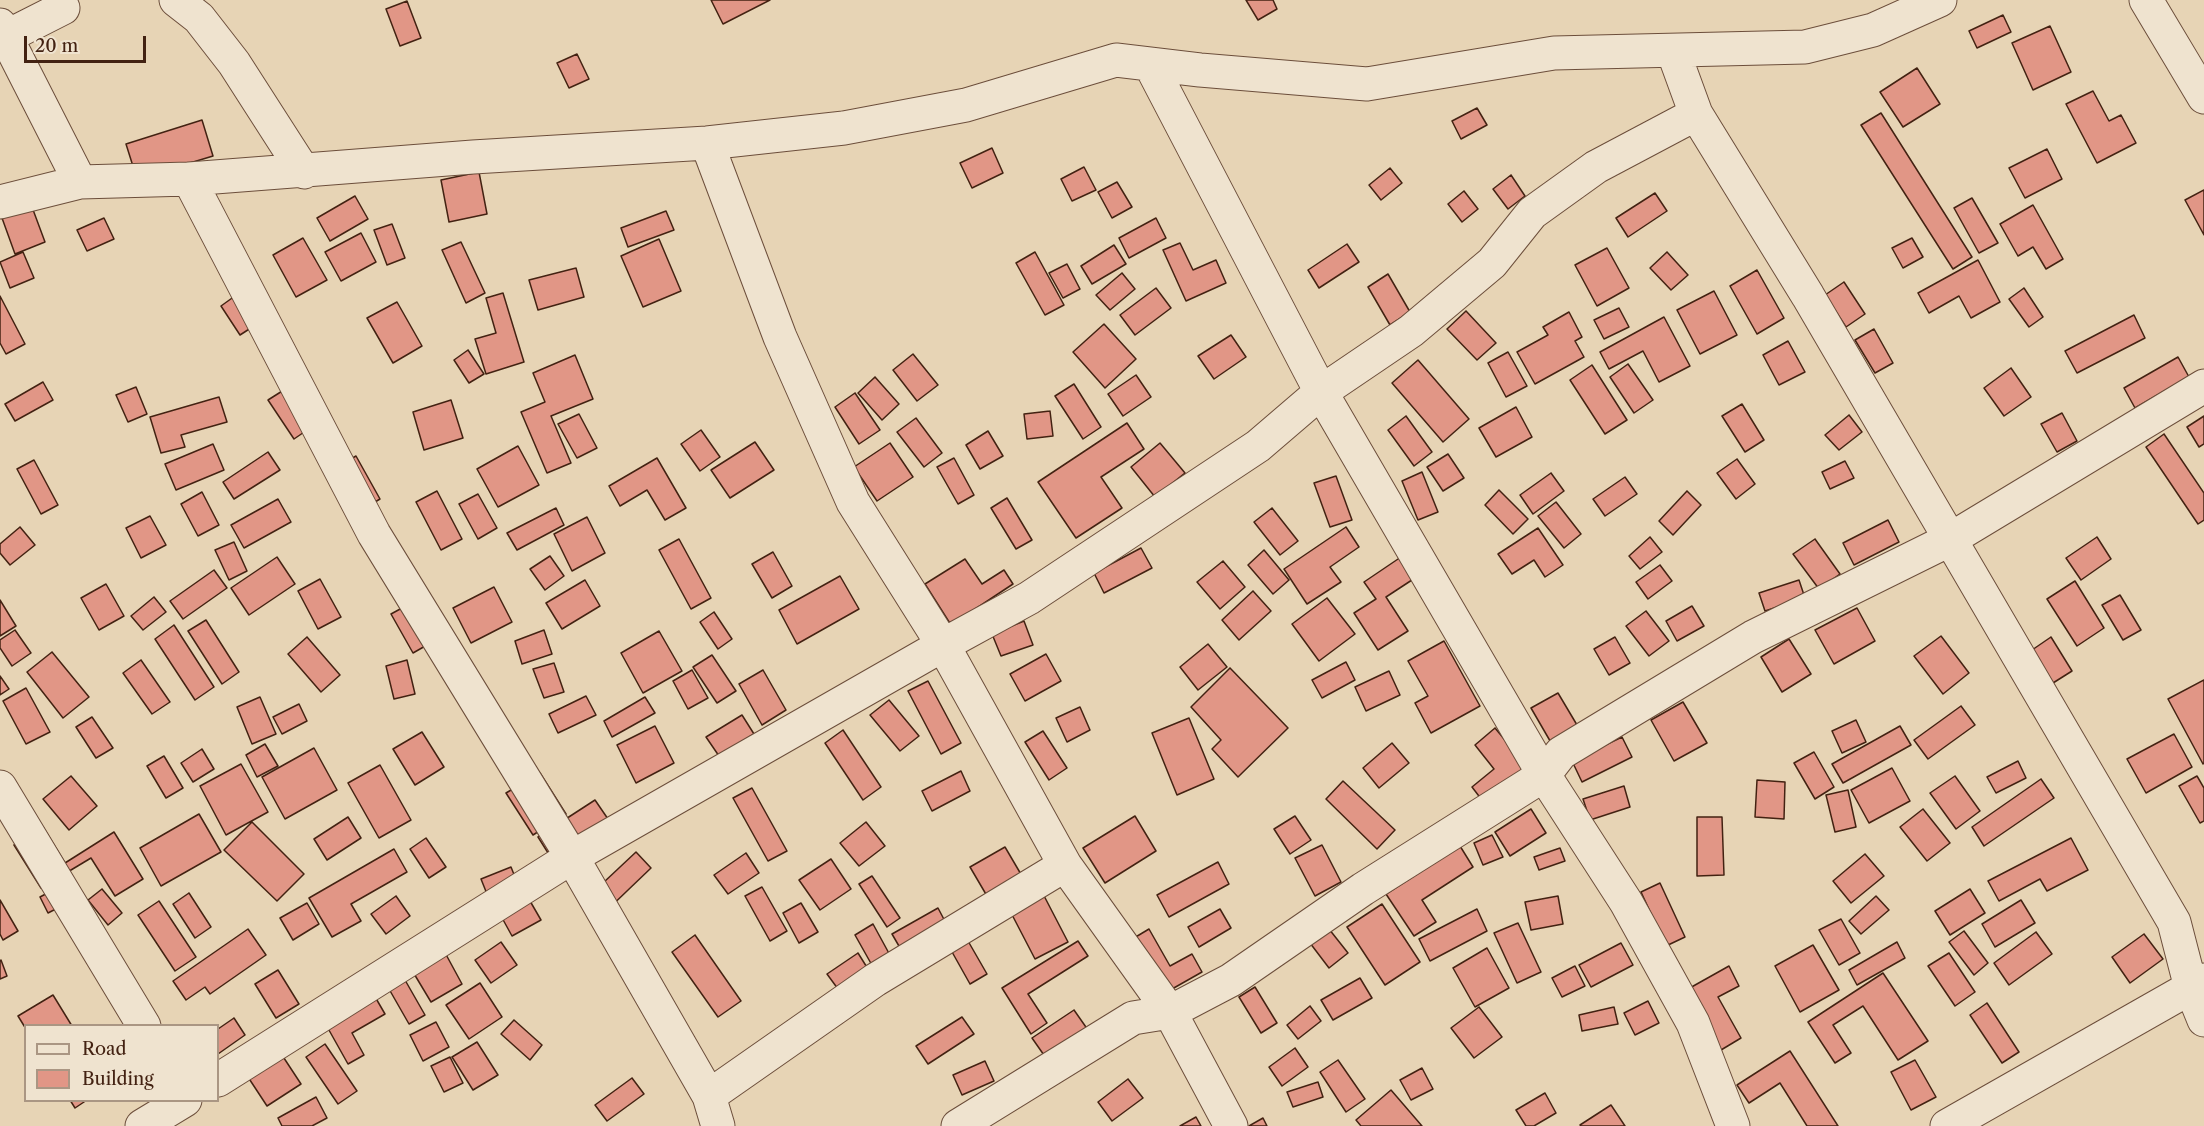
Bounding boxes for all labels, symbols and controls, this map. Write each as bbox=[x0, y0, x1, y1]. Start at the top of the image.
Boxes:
scale bar bbox=[27, 24, 148, 62]
text: 20 m bbox=[35, 35, 78, 57]
legend bbox=[24, 1024, 219, 1102]
text: Road bbox=[82, 1038, 127, 1060]
text: Building bbox=[82, 1068, 154, 1090]

